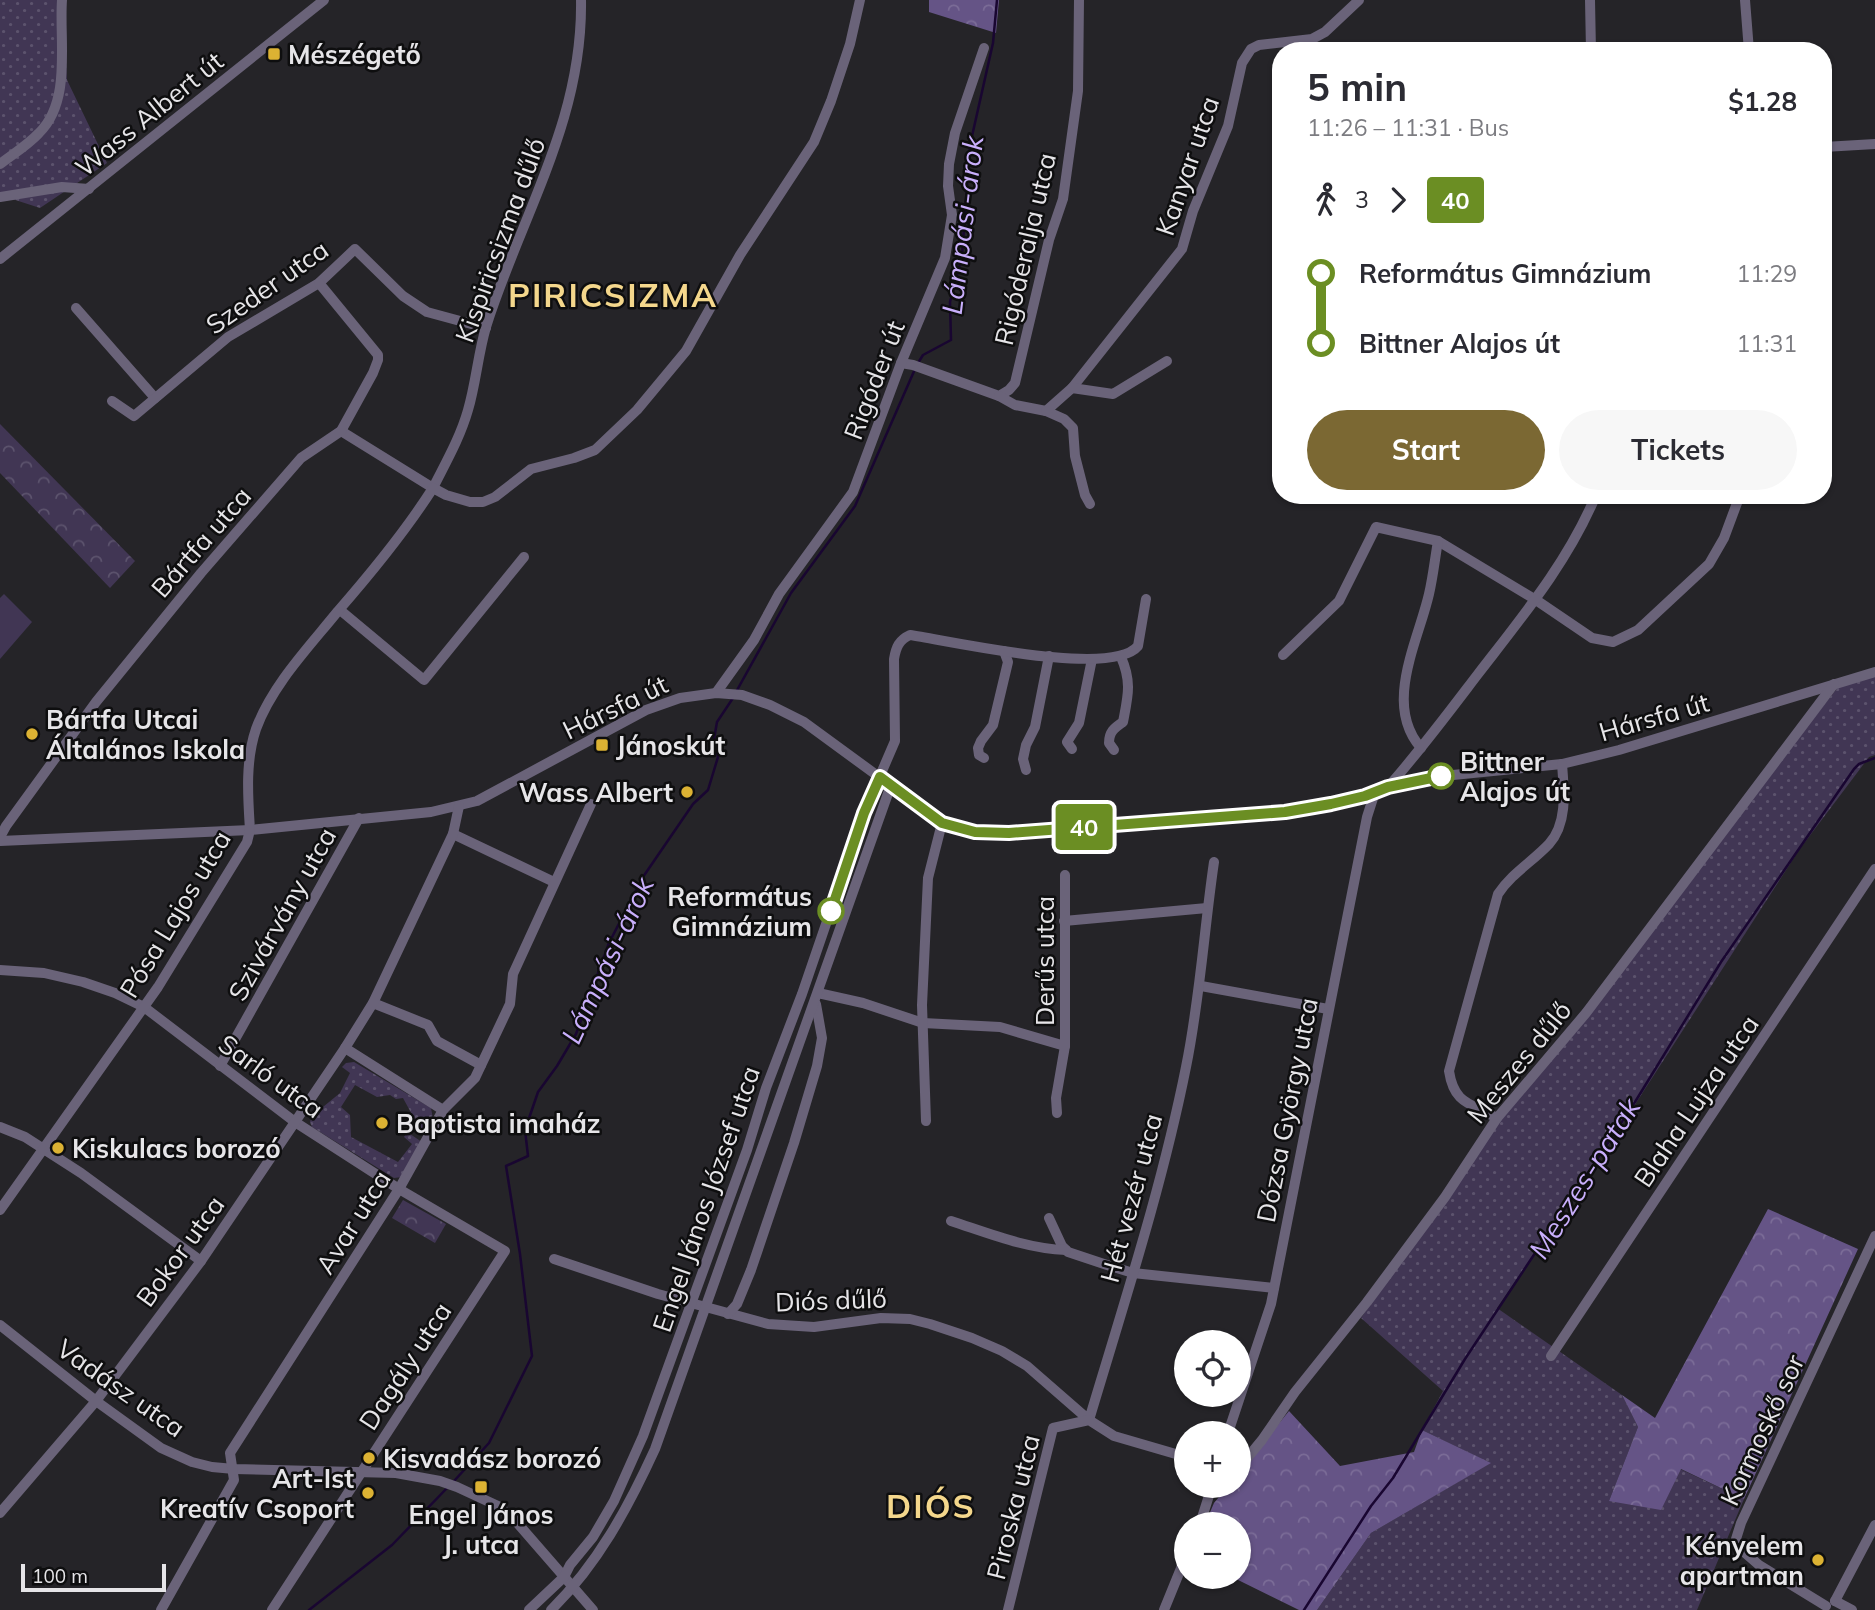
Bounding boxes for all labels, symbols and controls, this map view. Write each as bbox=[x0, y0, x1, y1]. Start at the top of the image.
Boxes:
place label: Mészégető bbox=[288, 38, 421, 71]
street label: Wass Albert út bbox=[68, 44, 230, 184]
marker: Mészégető bbox=[266, 46, 282, 62]
text: 5 min bbox=[1307, 63, 1407, 111]
text: $1.28 bbox=[1728, 85, 1797, 118]
street label: Kanyar utca bbox=[1148, 92, 1226, 240]
text: 11:26 – 11:31 · Bus bbox=[1307, 113, 1509, 142]
water label: Lámpási-árok bbox=[934, 132, 991, 316]
street label: Kispiricsizma dűlő bbox=[448, 133, 552, 347]
street label: Rigóderalja utca bbox=[987, 150, 1063, 348]
icon: walk bbox=[1307, 181, 1345, 219]
icon: forward bbox=[1379, 181, 1417, 219]
text: 3 bbox=[1355, 185, 1369, 214]
text: 40 bbox=[1441, 185, 1470, 215]
street label: Szeder utca bbox=[199, 233, 335, 341]
text: Református Gimnázium bbox=[1359, 257, 1651, 290]
text: 11:29 bbox=[1737, 259, 1797, 288]
district label: PIRICSIZMA bbox=[508, 274, 718, 315]
street label: Rigóder út bbox=[836, 316, 912, 444]
text: Bittner Alajos út bbox=[1359, 327, 1560, 360]
text: 11:31 bbox=[1737, 329, 1797, 358]
button: Start bbox=[1307, 410, 1545, 490]
button: Tickets bbox=[1559, 410, 1797, 490]
street label: Bártfa utca bbox=[144, 480, 258, 604]
street label: Hársfa út bbox=[557, 667, 673, 747]
street label: Hársfa út bbox=[1595, 686, 1713, 748]
place label: Bártfa Utcai Általános Iskola bbox=[46, 703, 245, 766]
marker: Bártfa Utcai Általános Iskola bbox=[24, 726, 40, 742]
place label: Jánoskút bbox=[616, 729, 725, 762]
marker: Jánoskút bbox=[594, 737, 610, 753]
place label: Bittner Alajos út bbox=[1460, 745, 1570, 808]
marker: Bittner Alajos út bbox=[1428, 763, 1454, 789]
place label: Wass Albert bbox=[519, 776, 673, 809]
marker: Wass Albert bbox=[679, 784, 695, 800]
line badge: 40 bbox=[1052, 804, 1116, 850]
text: 40 bbox=[1070, 812, 1098, 842]
street label: Szivárvány utca bbox=[221, 822, 343, 1006]
street label: Pósa Lajos utca bbox=[112, 824, 238, 1004]
water label: Lámpási-árok bbox=[553, 870, 662, 1049]
place label: Református Gimnázium bbox=[667, 880, 812, 943]
street label: Derűs utca bbox=[1028, 896, 1061, 1026]
marker: Református Gimnázium bbox=[818, 898, 844, 924]
street label: Meszes dűlő bbox=[1460, 994, 1578, 1130]
street label: Dózsa György utca bbox=[1249, 995, 1325, 1225]
street label: Blaha Lujza utca bbox=[1626, 1009, 1766, 1193]
street label: Sarló utca bbox=[212, 1027, 330, 1125]
street label: Engel János József utca bbox=[645, 1062, 767, 1336]
water label: Meszes-patak bbox=[1521, 1090, 1648, 1265]
place label: Baptista imaház bbox=[396, 1107, 600, 1140]
street label: Hét vezér utca bbox=[1093, 1110, 1169, 1286]
marker: Baptista imaház bbox=[374, 1115, 390, 1131]
place label: Kiskulacs borozó bbox=[72, 1132, 281, 1165]
marker: Kiskulacs borozó bbox=[50, 1140, 66, 1156]
street label: Avar utca bbox=[308, 1164, 398, 1280]
street label: Bokor utca bbox=[129, 1189, 231, 1313]
street label: Diós dűlő bbox=[775, 1282, 887, 1318]
street label: Dagály utca bbox=[352, 1296, 458, 1436]
map controls bbox=[1174, 1330, 1251, 1589]
button: locate bbox=[1174, 1330, 1251, 1407]
street label: Vadász utca bbox=[51, 1332, 191, 1444]
street label: Kormoskő sor bbox=[1713, 1349, 1812, 1511]
button: + bbox=[1174, 1421, 1251, 1498]
street label: Piroska utca bbox=[979, 1431, 1047, 1583]
place label: Kisvadász borozó bbox=[383, 1442, 601, 1475]
marker: Kisvadász borozó bbox=[361, 1450, 377, 1466]
place label: Art-Ist Kreatív Csoport bbox=[160, 1462, 354, 1525]
marker: Engel János J. utca bbox=[473, 1479, 489, 1495]
marker: Art-Ist Kreatív Csoport bbox=[360, 1485, 376, 1501]
district label: DIÓS bbox=[886, 1485, 976, 1526]
place label: Engel János J. utca bbox=[408, 1498, 554, 1561]
button: − bbox=[1174, 1512, 1251, 1589]
place label: Kényelem apartman bbox=[1680, 1529, 1804, 1592]
marker: Kényelem apartman bbox=[1810, 1552, 1826, 1568]
scale bar bbox=[21, 1561, 166, 1593]
text: 100 m bbox=[32, 1564, 88, 1588]

